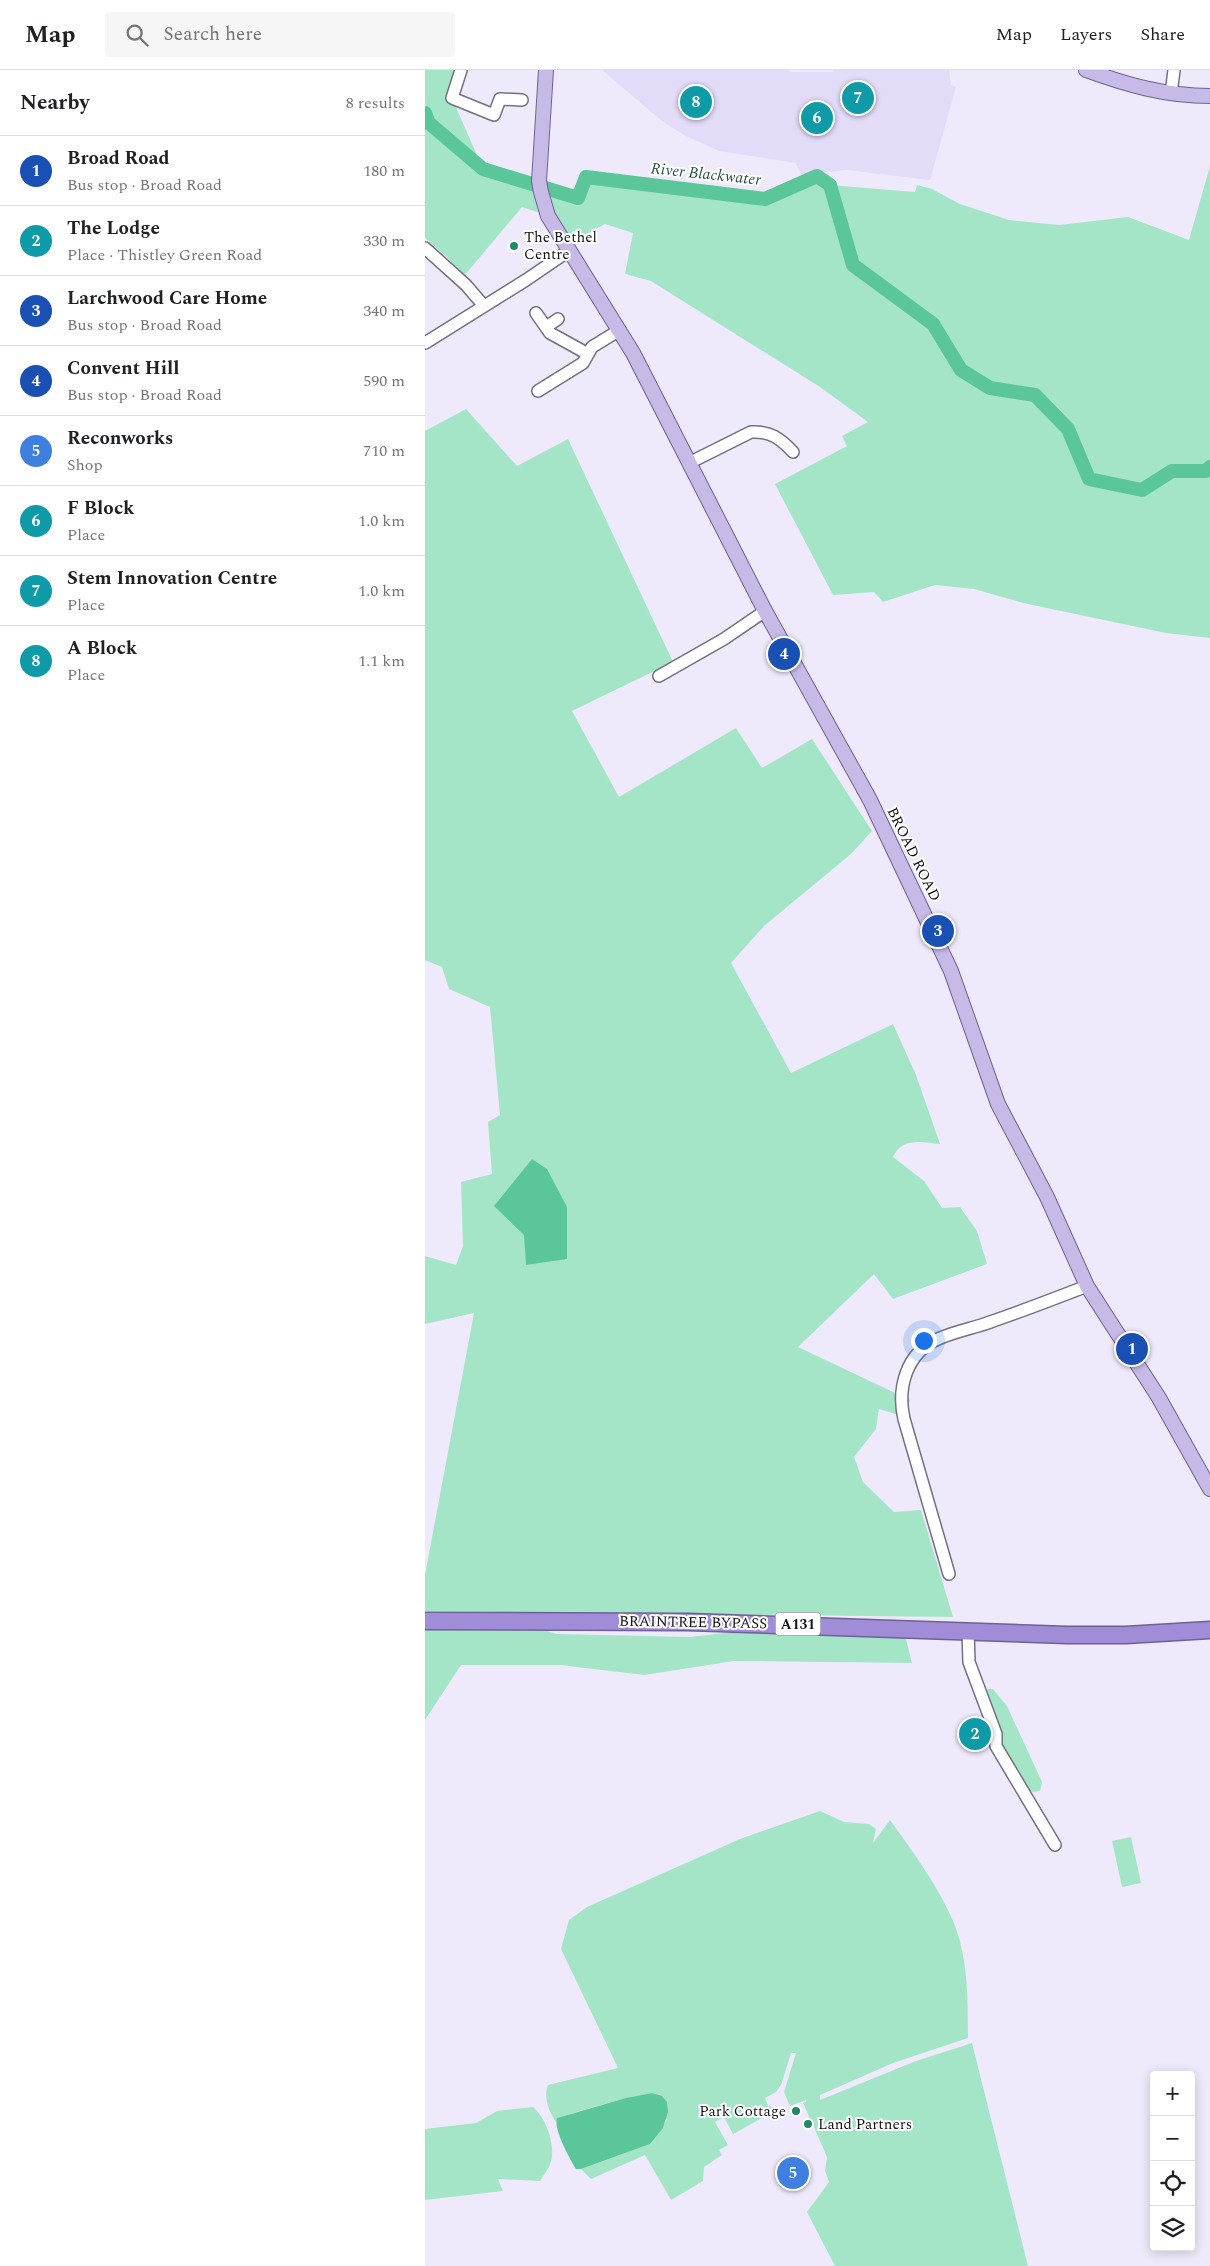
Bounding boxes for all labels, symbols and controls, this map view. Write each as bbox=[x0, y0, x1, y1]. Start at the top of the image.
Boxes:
search box bbox=[105, 12, 455, 57]
text: Map bbox=[25, 17, 75, 53]
text: Search here bbox=[163, 20, 262, 49]
icon: search bbox=[123, 21, 151, 49]
text: Map bbox=[996, 21, 1032, 48]
text: Layers bbox=[1060, 21, 1112, 48]
text: Share bbox=[1140, 21, 1185, 48]
pin: 7 bbox=[842, 79, 874, 117]
pin: 8 bbox=[680, 83, 712, 121]
text: Nearby bbox=[20, 87, 90, 119]
text: 8 results bbox=[346, 91, 405, 115]
pin: 6 bbox=[801, 99, 833, 137]
text: Broad Road bbox=[67, 144, 170, 173]
water label: River Blackwater bbox=[650, 156, 763, 192]
text: 1 bbox=[32, 159, 40, 183]
text: 180 m bbox=[363, 159, 405, 183]
text: Bus stop · Broad Road bbox=[67, 173, 222, 197]
text: The Lodge bbox=[67, 214, 160, 243]
place label: The Bethel Centre bbox=[524, 226, 597, 266]
text: 2 bbox=[32, 229, 40, 253]
text: 330 m bbox=[363, 229, 405, 253]
marker: The Bethel Centre bbox=[508, 240, 520, 252]
text: Place · Thistley Green Road bbox=[67, 243, 262, 267]
text: Larchwood Care Home bbox=[67, 284, 267, 313]
text: 3 bbox=[32, 299, 40, 323]
text: 340 m bbox=[363, 299, 405, 323]
text: Bus stop · Broad Road bbox=[67, 313, 222, 337]
text: Convent Hill bbox=[67, 354, 179, 383]
text: 4 bbox=[32, 369, 40, 393]
text: 590 m bbox=[363, 369, 405, 393]
text: Bus stop · Broad Road bbox=[67, 383, 222, 407]
text: Reconworks bbox=[67, 424, 173, 453]
text: 5 bbox=[32, 439, 40, 463]
text: 710 m bbox=[363, 439, 405, 463]
text: Shop bbox=[67, 453, 103, 477]
text: F Block bbox=[67, 494, 134, 523]
text: 6 bbox=[32, 509, 40, 533]
text: 1.0 km bbox=[358, 509, 405, 533]
text: Place bbox=[67, 523, 105, 547]
text: Stem Innovation Centre bbox=[67, 564, 277, 593]
text: 7 bbox=[32, 579, 40, 603]
text: 1.0 km bbox=[358, 579, 405, 603]
text: Place bbox=[67, 593, 105, 617]
text: A Block bbox=[67, 634, 137, 663]
pin: 4 bbox=[768, 635, 800, 673]
text: 8 bbox=[32, 649, 40, 673]
text: 1.1 km bbox=[358, 649, 405, 673]
text: Place bbox=[67, 663, 105, 687]
street label: BROAD ROAD bbox=[881, 803, 946, 905]
pin: 3 bbox=[922, 912, 954, 950]
your location bbox=[911, 1328, 937, 1354]
pin: 1 bbox=[1116, 1330, 1148, 1368]
street label: BRAINTREE BYPASS bbox=[619, 1610, 767, 1635]
road number: A131 bbox=[775, 1612, 821, 1636]
pin: 2 bbox=[959, 1715, 991, 1753]
map controls bbox=[1150, 2071, 1195, 2251]
button: + bbox=[1150, 2071, 1195, 2116]
place label: Park Cottage bbox=[699, 2100, 786, 2123]
marker: Park Cottage bbox=[790, 2105, 802, 2117]
place label: Land Partners bbox=[818, 2113, 912, 2136]
button: − bbox=[1150, 2116, 1195, 2161]
marker: Land Partners bbox=[802, 2118, 814, 2130]
pin: 5 bbox=[777, 2154, 809, 2192]
button: locate bbox=[1150, 2161, 1195, 2206]
button: layers bbox=[1150, 2206, 1195, 2251]

